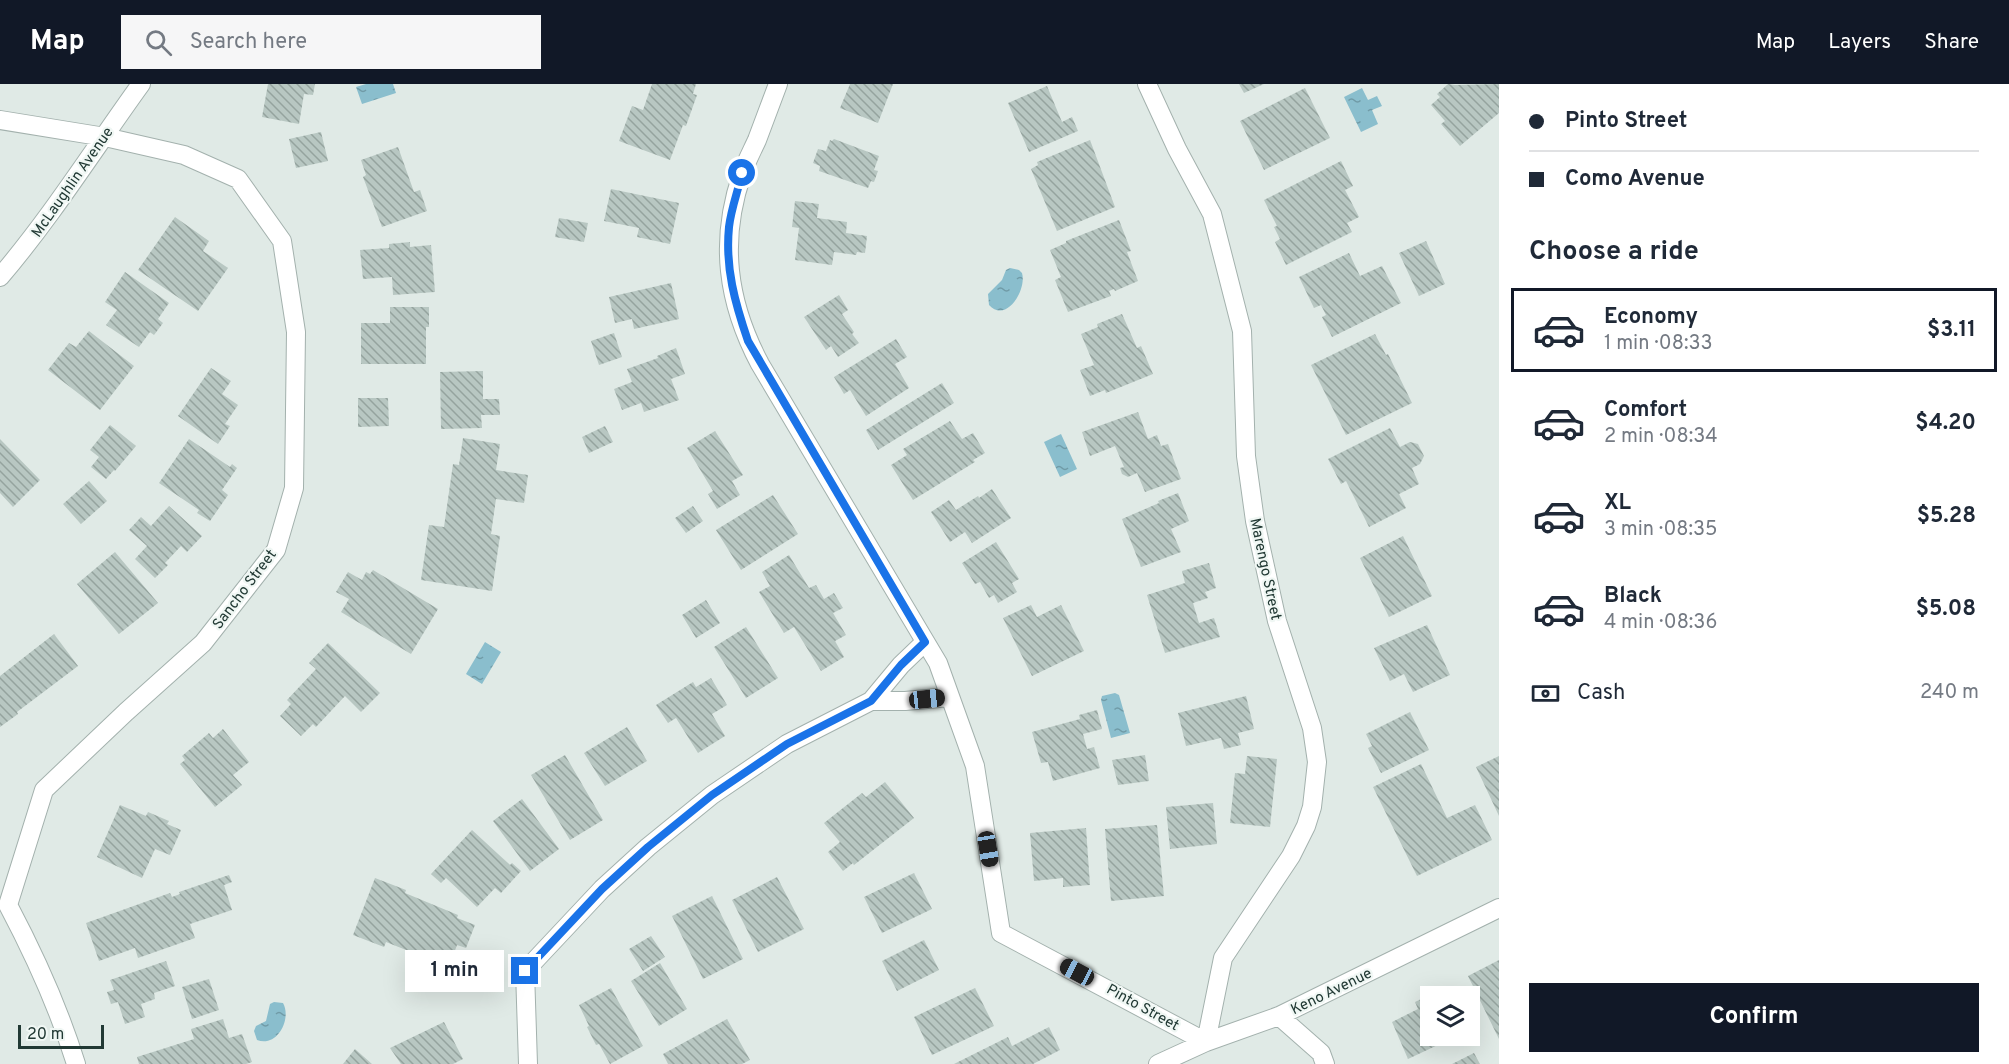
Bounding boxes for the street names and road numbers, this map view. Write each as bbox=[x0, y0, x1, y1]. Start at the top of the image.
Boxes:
street label: McLaughlin Avenue bbox=[28, 124, 118, 242]
street label: Marengo Street bbox=[1244, 517, 1285, 622]
street label: Sancho Street bbox=[209, 546, 281, 634]
street label: Keno Avenue bbox=[1288, 965, 1375, 1020]
street label: Pinto Street bbox=[1103, 981, 1182, 1036]

